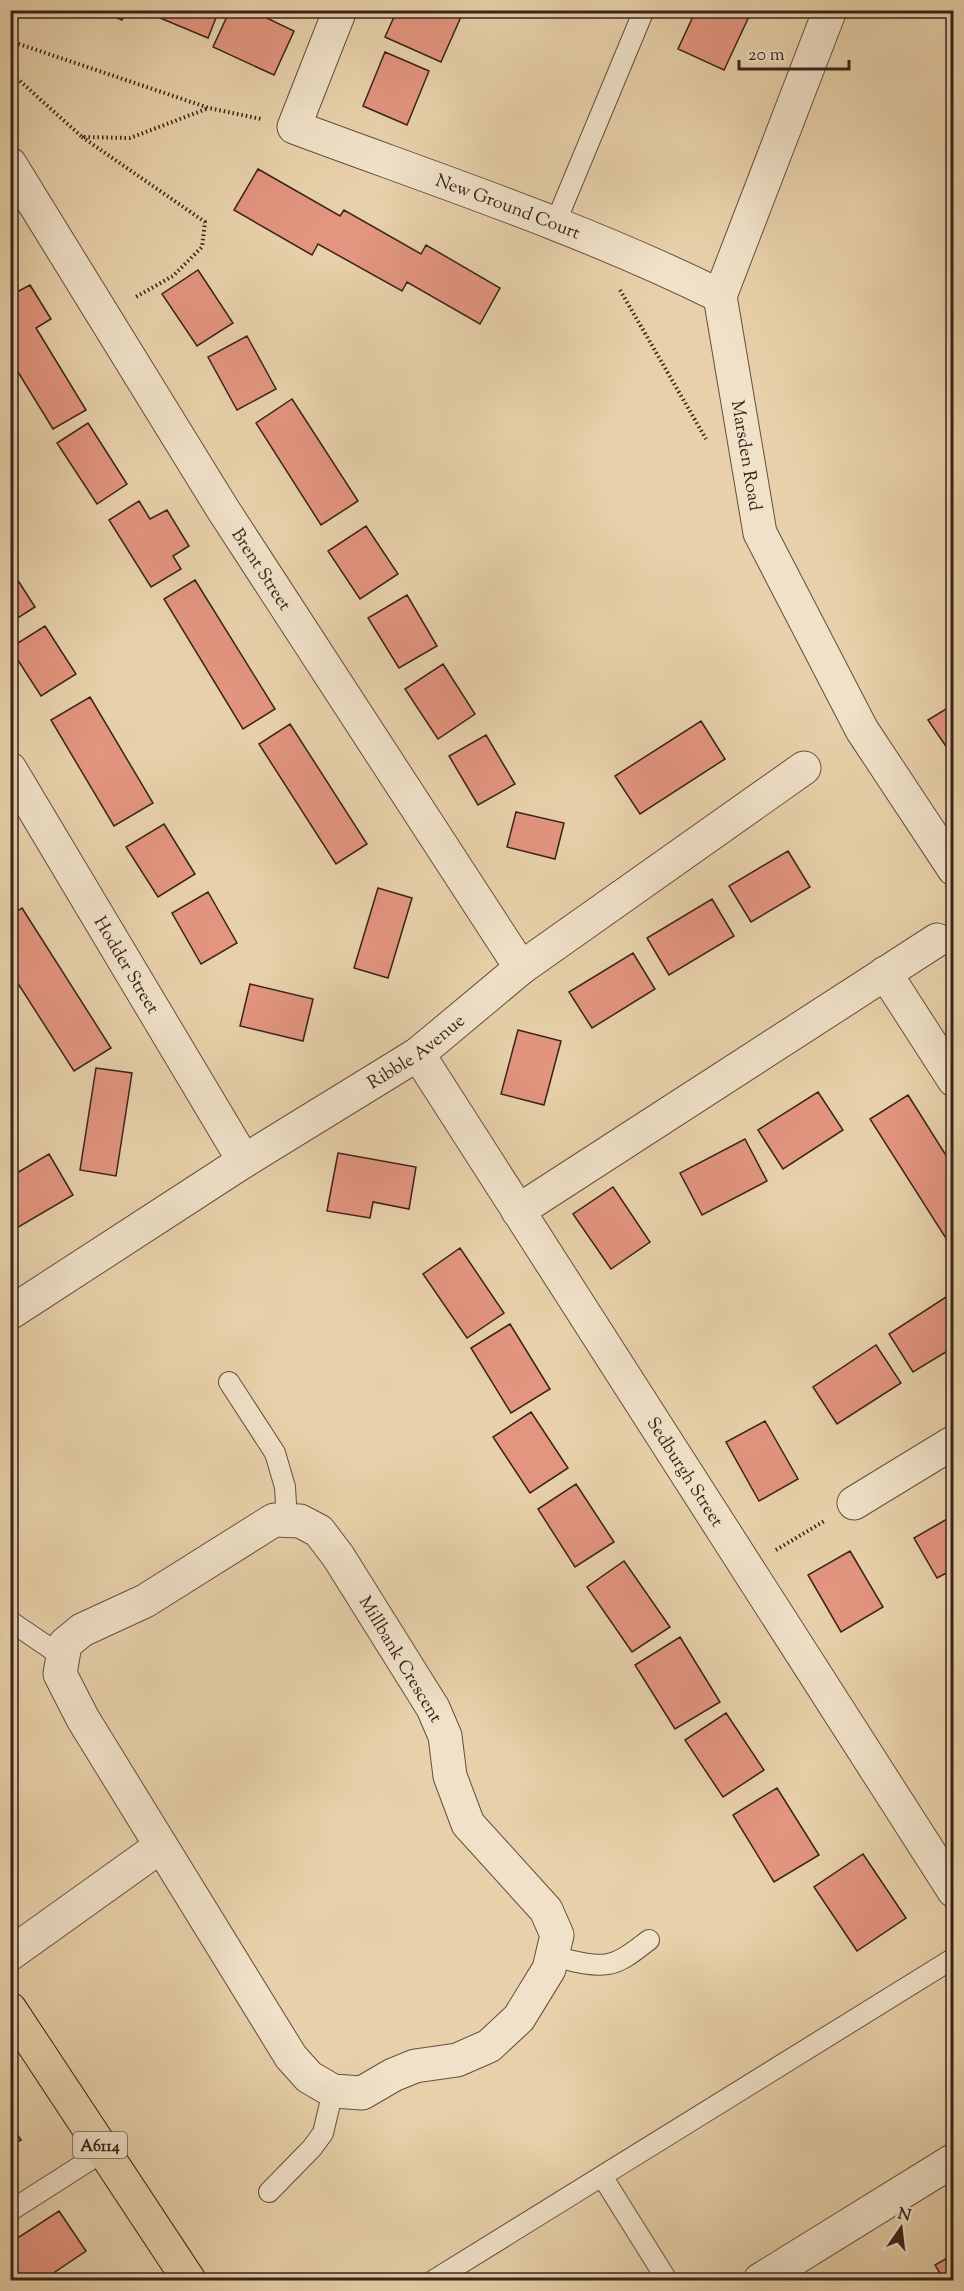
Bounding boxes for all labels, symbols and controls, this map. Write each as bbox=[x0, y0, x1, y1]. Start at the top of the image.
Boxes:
scale bar bbox=[739, 33, 848, 71]
text: 20 m bbox=[748, 43, 785, 69]
street label: New Ground Court bbox=[431, 169, 584, 247]
street label: Marsden Road bbox=[723, 398, 767, 513]
street label: Brent Street bbox=[224, 524, 296, 616]
street label: Hodder Street bbox=[86, 912, 164, 1020]
street label: Ribble Avenue bbox=[363, 1009, 471, 1097]
street label: Sedburgh Street bbox=[639, 1413, 729, 1533]
street label: Millbank Crescent bbox=[351, 1592, 447, 1728]
road number: A6114 bbox=[73, 2132, 127, 2158]
north arrow bbox=[871, 2198, 931, 2258]
text: N bbox=[895, 2203, 913, 2229]

